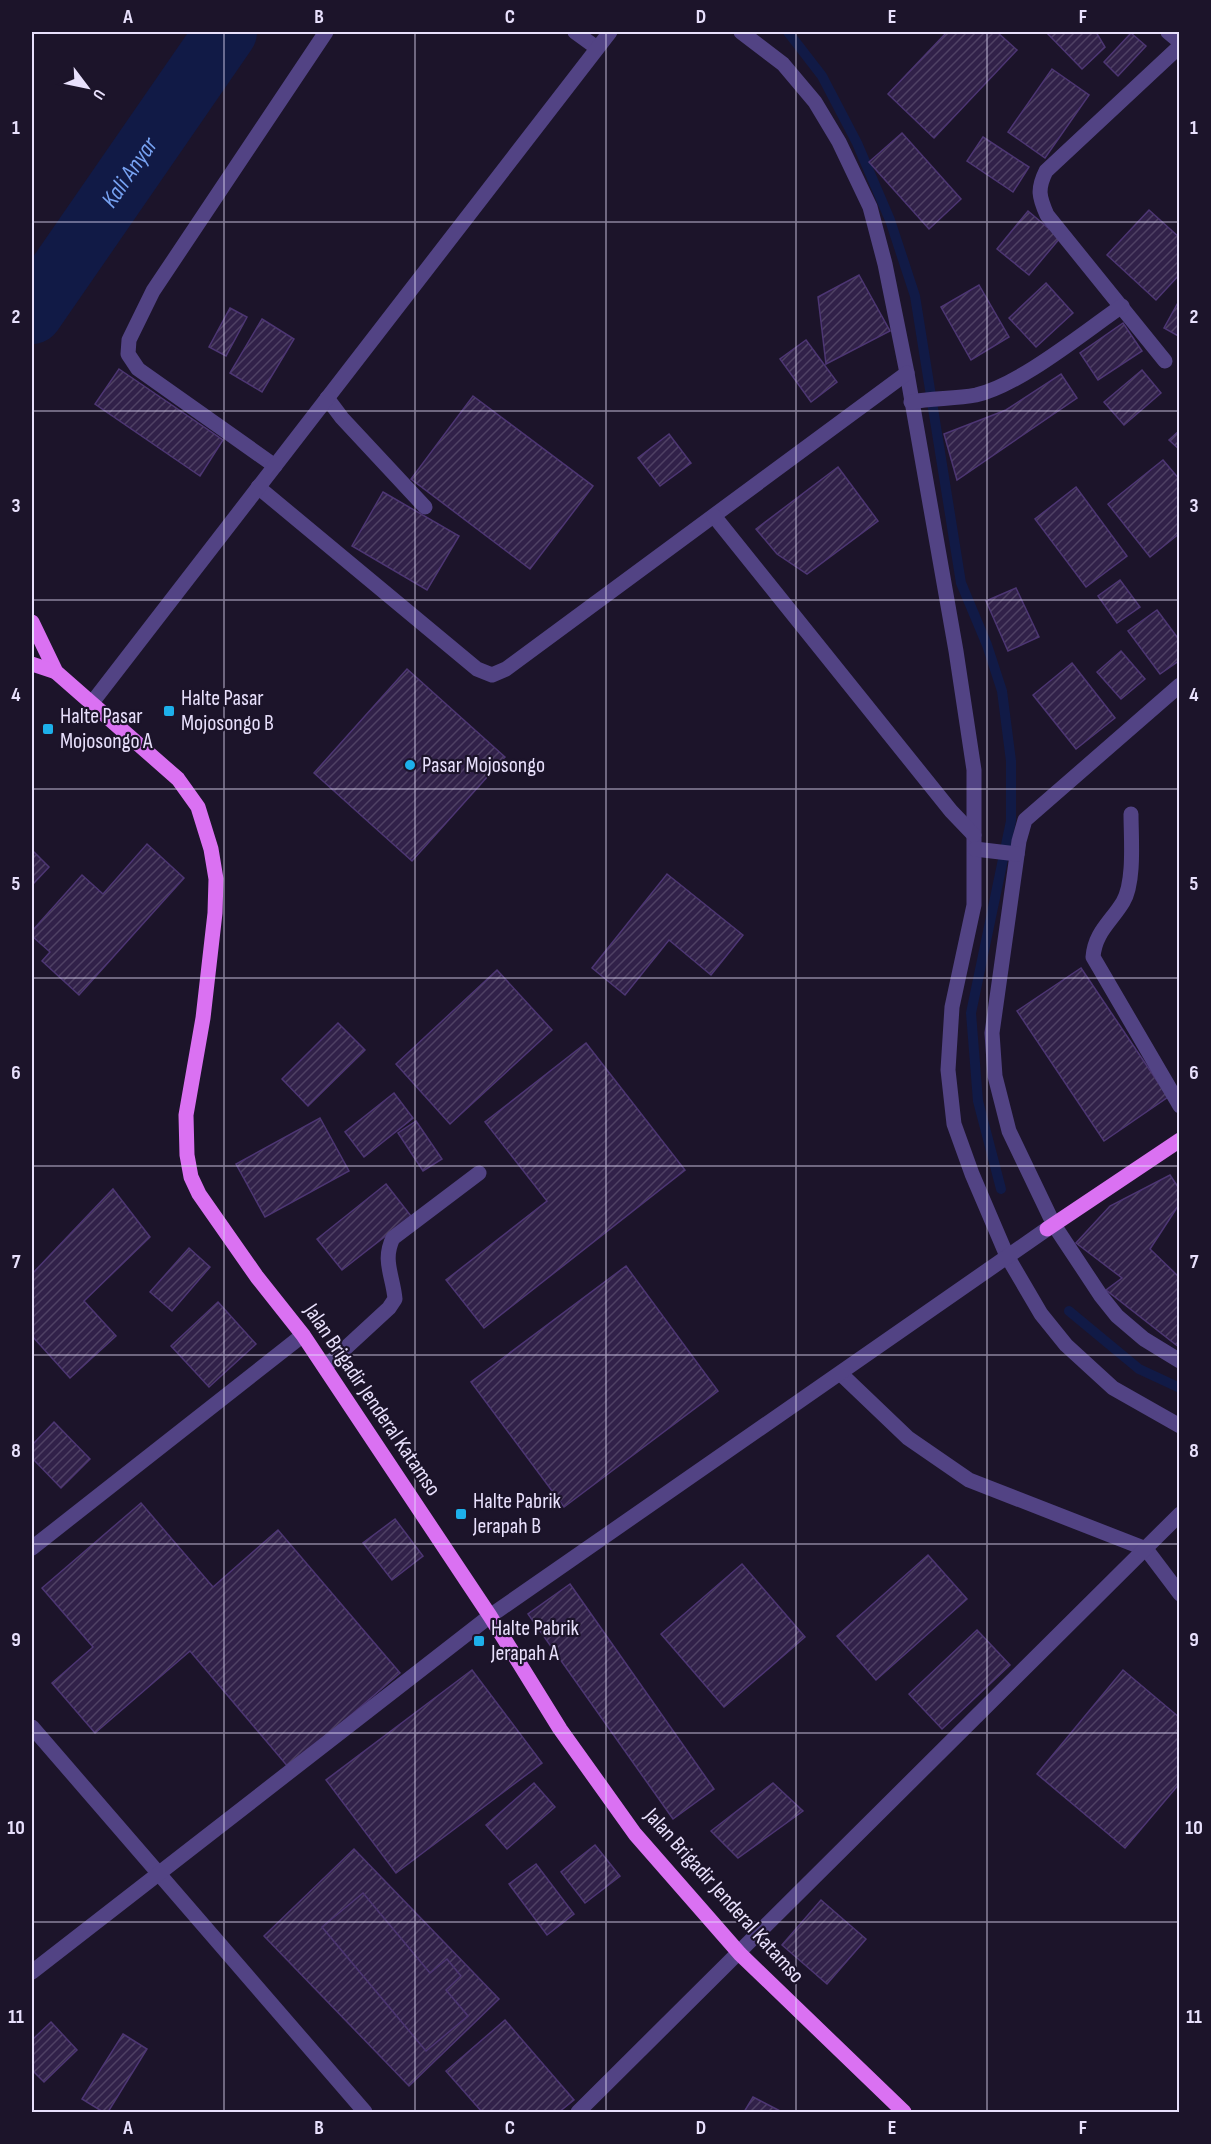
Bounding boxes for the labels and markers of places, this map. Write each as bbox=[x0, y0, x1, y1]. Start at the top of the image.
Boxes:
place label: Halte Pasar Mojosongo B bbox=[181, 685, 274, 737]
place label: Halte Pasar Mojosongo A bbox=[60, 703, 153, 755]
marker: Halte Pasar Mojosongo B bbox=[162, 704, 176, 718]
marker: Halte Pasar Mojosongo A bbox=[41, 722, 55, 736]
place label: Pasar Mojosongo bbox=[422, 752, 545, 779]
marker: Pasar Mojosongo bbox=[403, 758, 417, 772]
place label: Halte Pabrik Jerapah B bbox=[472, 1488, 562, 1540]
marker: Halte Pabrik Jerapah B bbox=[454, 1507, 468, 1521]
place label: Halte Pabrik Jerapah A bbox=[490, 1615, 580, 1667]
marker: Halte Pabrik Jerapah A bbox=[472, 1634, 486, 1648]

